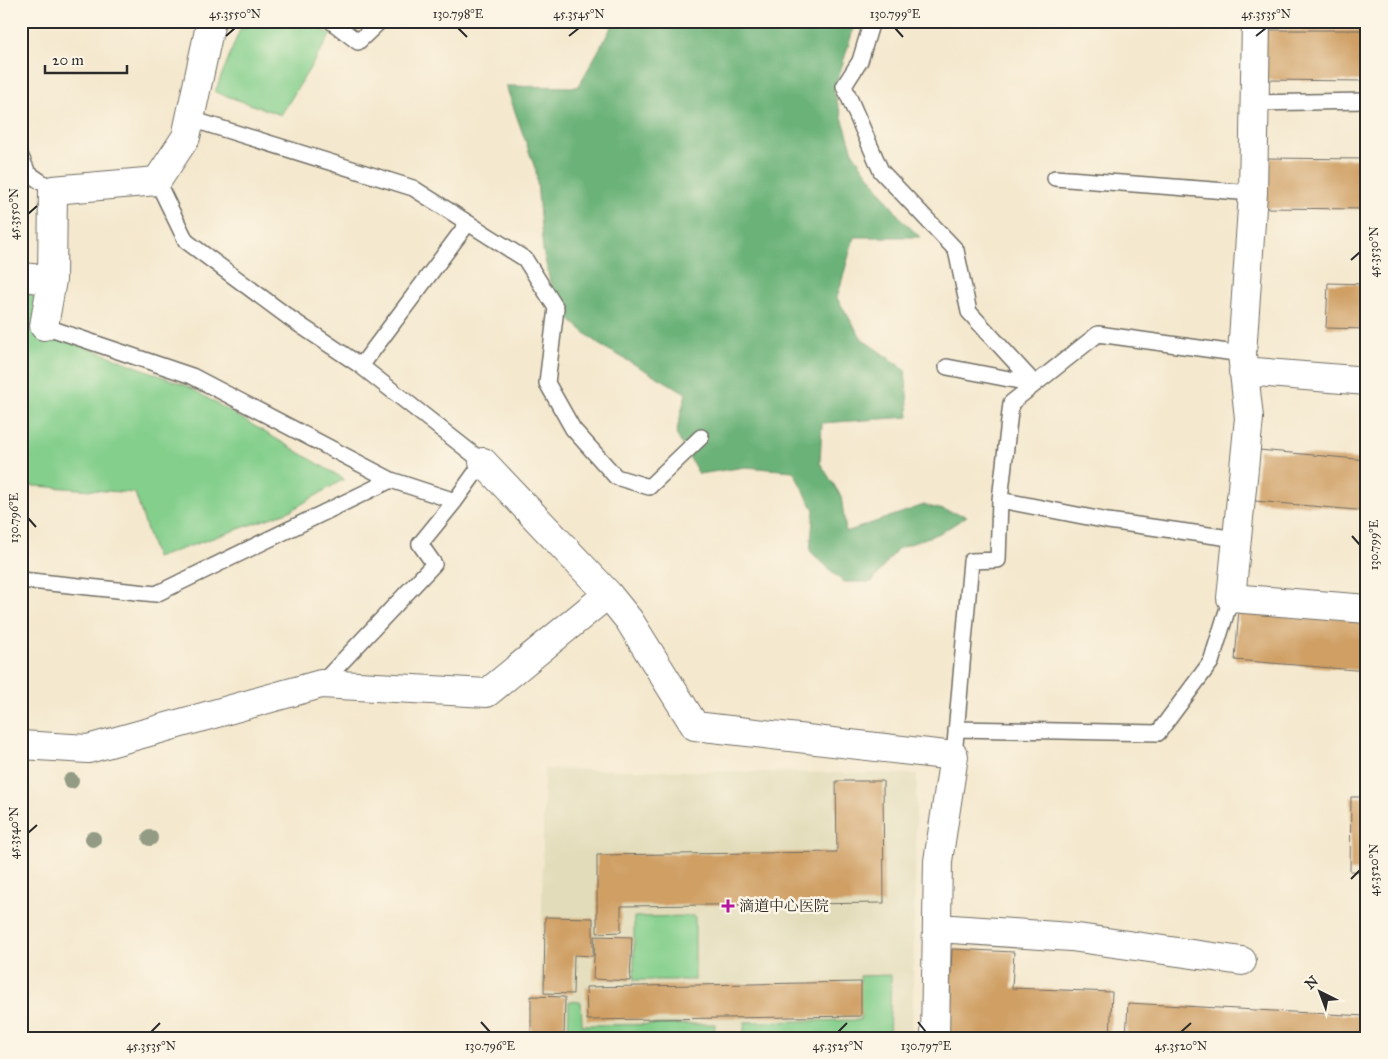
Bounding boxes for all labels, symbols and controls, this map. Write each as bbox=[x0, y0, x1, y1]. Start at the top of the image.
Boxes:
text: 45.3550°N bbox=[209, 7, 261, 21]
text: 130.798°E bbox=[433, 7, 484, 21]
text: 45.3545°N bbox=[553, 7, 605, 21]
text: 130.799°E bbox=[870, 7, 921, 21]
text: 45.3535°N bbox=[1241, 7, 1291, 21]
scale bar bbox=[45, 42, 128, 74]
text: 20 m bbox=[52, 51, 84, 69]
text: 45.3550°N bbox=[7, 188, 21, 240]
text: 45.3530°N bbox=[1367, 226, 1381, 278]
text: 130.796°E bbox=[7, 492, 21, 543]
text: 130.799°E bbox=[1367, 519, 1381, 570]
text: 45.3540°N bbox=[7, 807, 21, 859]
text: 45.3520°N bbox=[1367, 844, 1381, 896]
place label: 滴道中心医院 bbox=[739, 897, 829, 915]
marker: 滴道中心医院 bbox=[721, 899, 735, 913]
north arrow bbox=[1296, 966, 1346, 1016]
text: N bbox=[1302, 972, 1322, 993]
text: 45.3535°N bbox=[126, 1039, 176, 1053]
text: 130.796°E bbox=[465, 1039, 516, 1053]
text: 45.3525°N bbox=[813, 1039, 863, 1053]
text: 130.797°E bbox=[901, 1039, 952, 1053]
text: 45.3520°N bbox=[1155, 1039, 1207, 1053]

